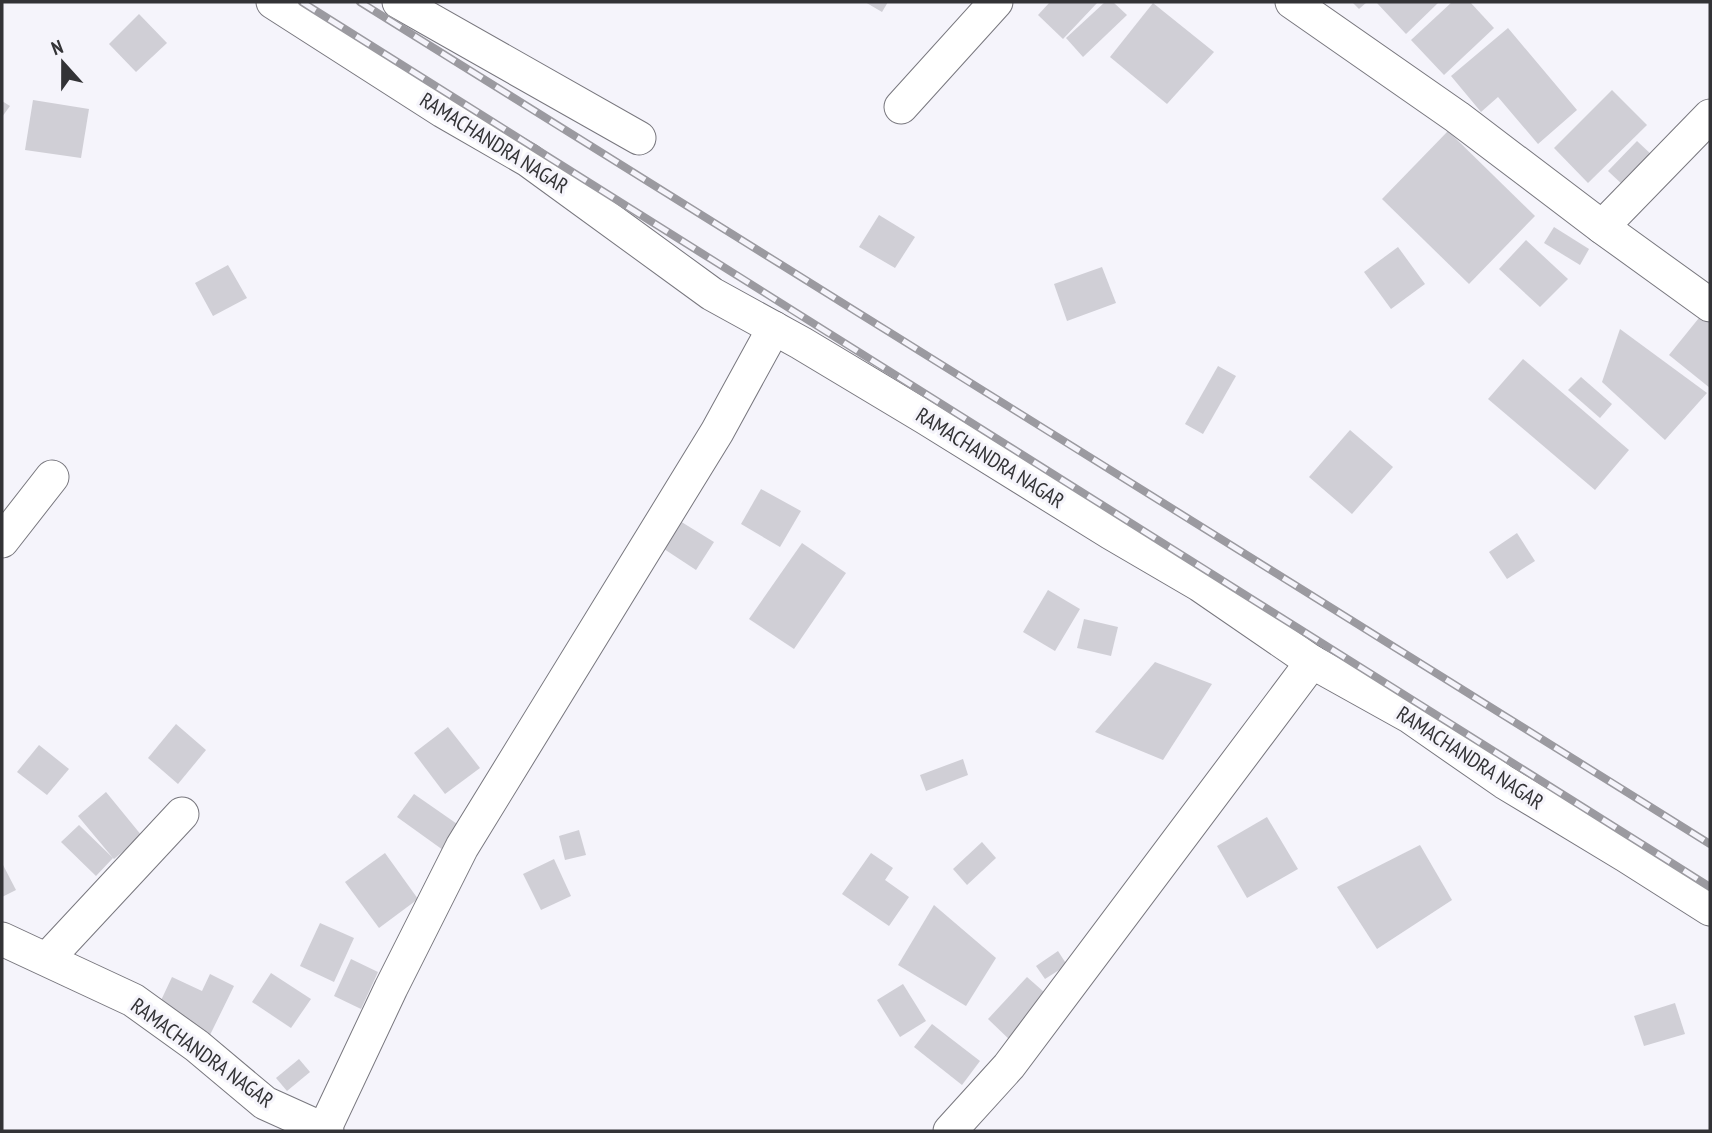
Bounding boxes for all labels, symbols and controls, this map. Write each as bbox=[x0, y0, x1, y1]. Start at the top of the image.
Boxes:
north arrow bbox=[28, 28, 98, 98]
text: N bbox=[48, 34, 66, 60]
street label: RAMACHANDRA NAGAR bbox=[415, 86, 573, 199]
street label: RAMACHANDRA NAGAR bbox=[911, 401, 1069, 514]
street label: RAMACHANDRA NAGAR bbox=[1392, 700, 1549, 815]
street label: RAMACHANDRA NAGAR bbox=[126, 992, 279, 1113]

